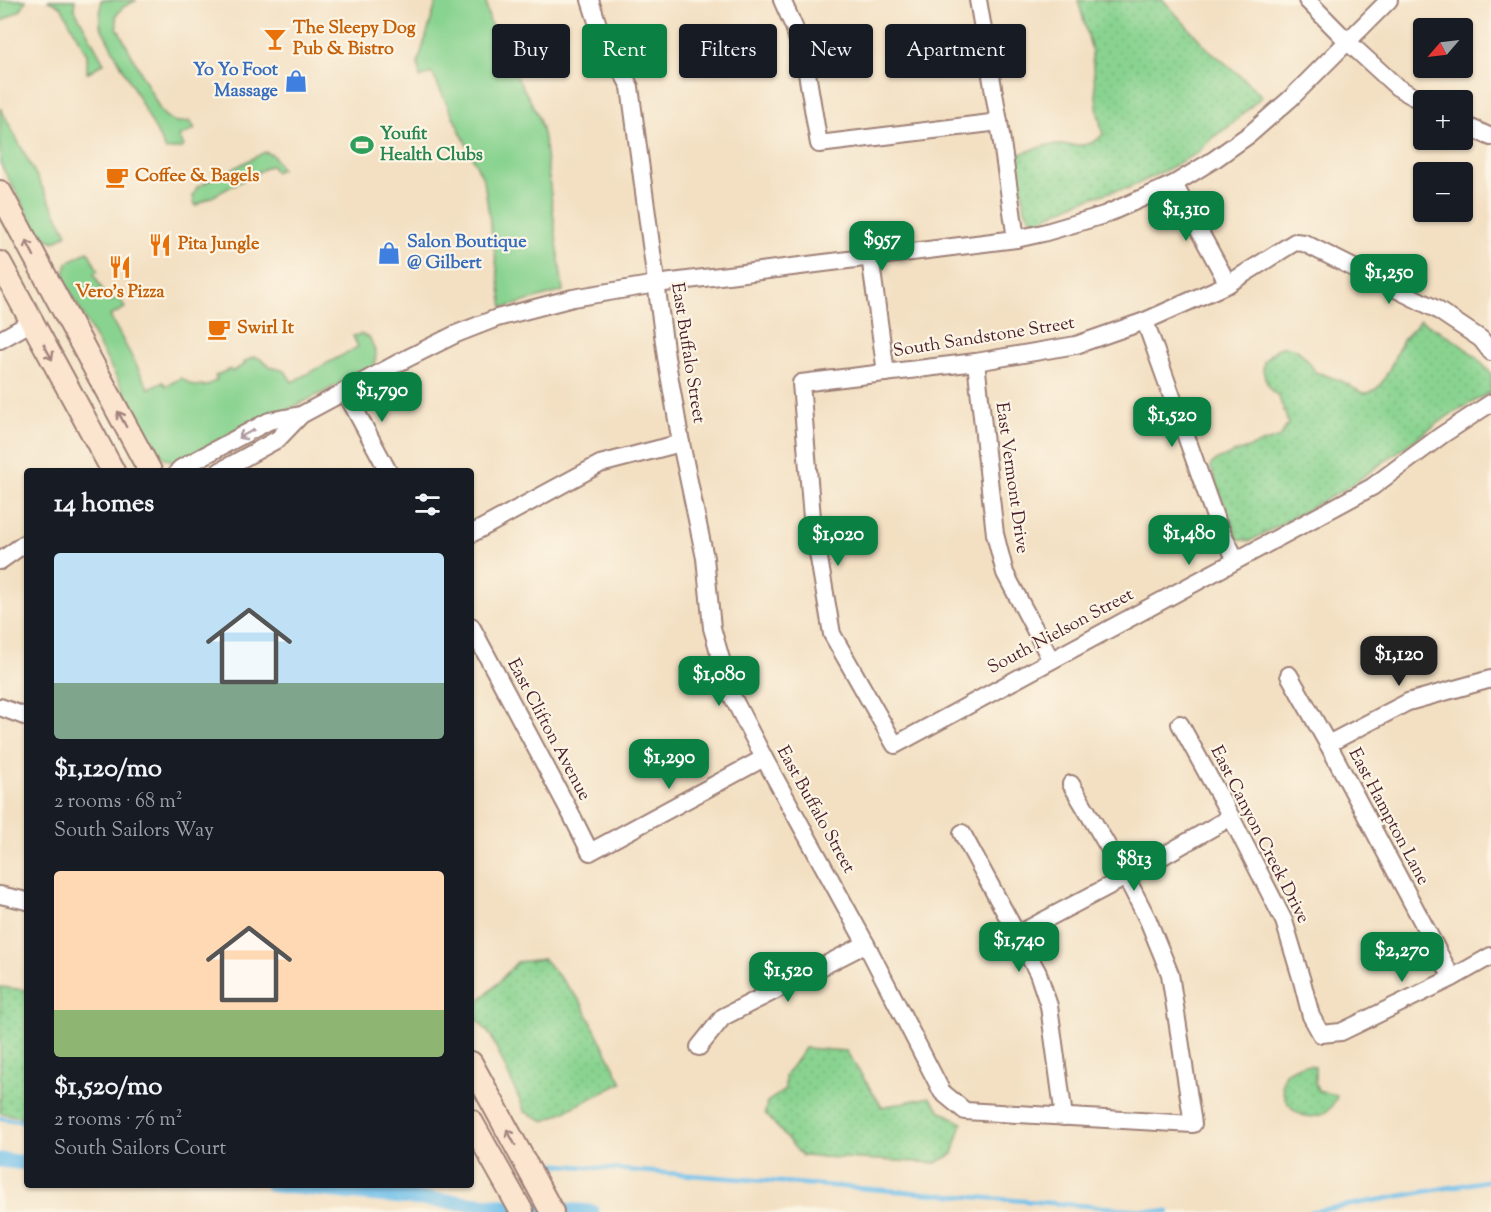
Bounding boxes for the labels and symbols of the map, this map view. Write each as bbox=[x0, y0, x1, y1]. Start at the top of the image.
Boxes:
place label: The Sleepy Dog Pub & Bistro bbox=[293, 16, 416, 63]
north arrow bbox=[1413, 18, 1473, 78]
bar icon: The Sleepy Dog Pub & Bistro bbox=[262, 26, 288, 52]
place label: Yo Yo Foot Massage bbox=[193, 58, 279, 105]
shop icon: Yo Yo Foot Massage bbox=[283, 68, 309, 94]
place label: Youfit Health Clubs bbox=[380, 122, 483, 169]
sports icon: Youfit Health Clubs bbox=[349, 132, 375, 158]
cafe icon: Coffee & Bagels bbox=[104, 164, 130, 190]
place label: Coffee & Bagels bbox=[135, 164, 259, 190]
pin: $1,310 bbox=[1137, 191, 1235, 242]
pin: $957 bbox=[846, 221, 918, 272]
place label: Salon Boutique @ Gilbert bbox=[407, 230, 527, 277]
restaurant icon: Pita Jungle bbox=[147, 232, 173, 258]
place label: Pita Jungle bbox=[178, 232, 260, 258]
one-way arrow bbox=[24, 239, 35, 257]
shop icon: Salon Boutique @ Gilbert bbox=[376, 240, 402, 266]
restaurant icon: Vero’s Pizza bbox=[107, 254, 133, 280]
pin: $1,250 bbox=[1340, 254, 1438, 305]
place label: Vero’s Pizza bbox=[75, 280, 165, 306]
street label: East Buffalo Street bbox=[663, 281, 711, 425]
street label: South Sandstone Street bbox=[891, 311, 1077, 365]
cafe icon: Swirl It bbox=[206, 316, 232, 342]
place label: Swirl It bbox=[237, 316, 295, 342]
one-way arrow bbox=[42, 343, 54, 360]
pin: $1,790 bbox=[333, 372, 431, 423]
pin: $1,520 bbox=[1123, 397, 1221, 448]
street label: East Vermont Drive bbox=[988, 401, 1034, 555]
one-way arrow bbox=[116, 411, 127, 429]
one-way arrow bbox=[237, 428, 255, 440]
pin: $1,480 bbox=[1140, 515, 1238, 566]
pin: $1,020 bbox=[789, 516, 887, 567]
street label: South Nielson Street bbox=[983, 582, 1139, 682]
pin: $1,120 bbox=[1350, 636, 1448, 687]
street label: East Clifton Avenue bbox=[499, 654, 597, 806]
pin: $1,080 bbox=[670, 656, 768, 707]
pin: $1,290 bbox=[620, 739, 718, 790]
street label: East Buffalo Street bbox=[769, 742, 861, 878]
street label: East Canyon Creek Drive bbox=[1203, 742, 1315, 928]
street label: East Hampton Lane bbox=[1341, 744, 1435, 890]
pin: $813 bbox=[1098, 841, 1170, 892]
pin: $1,740 bbox=[970, 922, 1068, 973]
pin: $2,270 bbox=[1353, 932, 1451, 983]
pin: $1,520 bbox=[739, 952, 837, 1003]
one-way arrow bbox=[505, 1129, 516, 1147]

